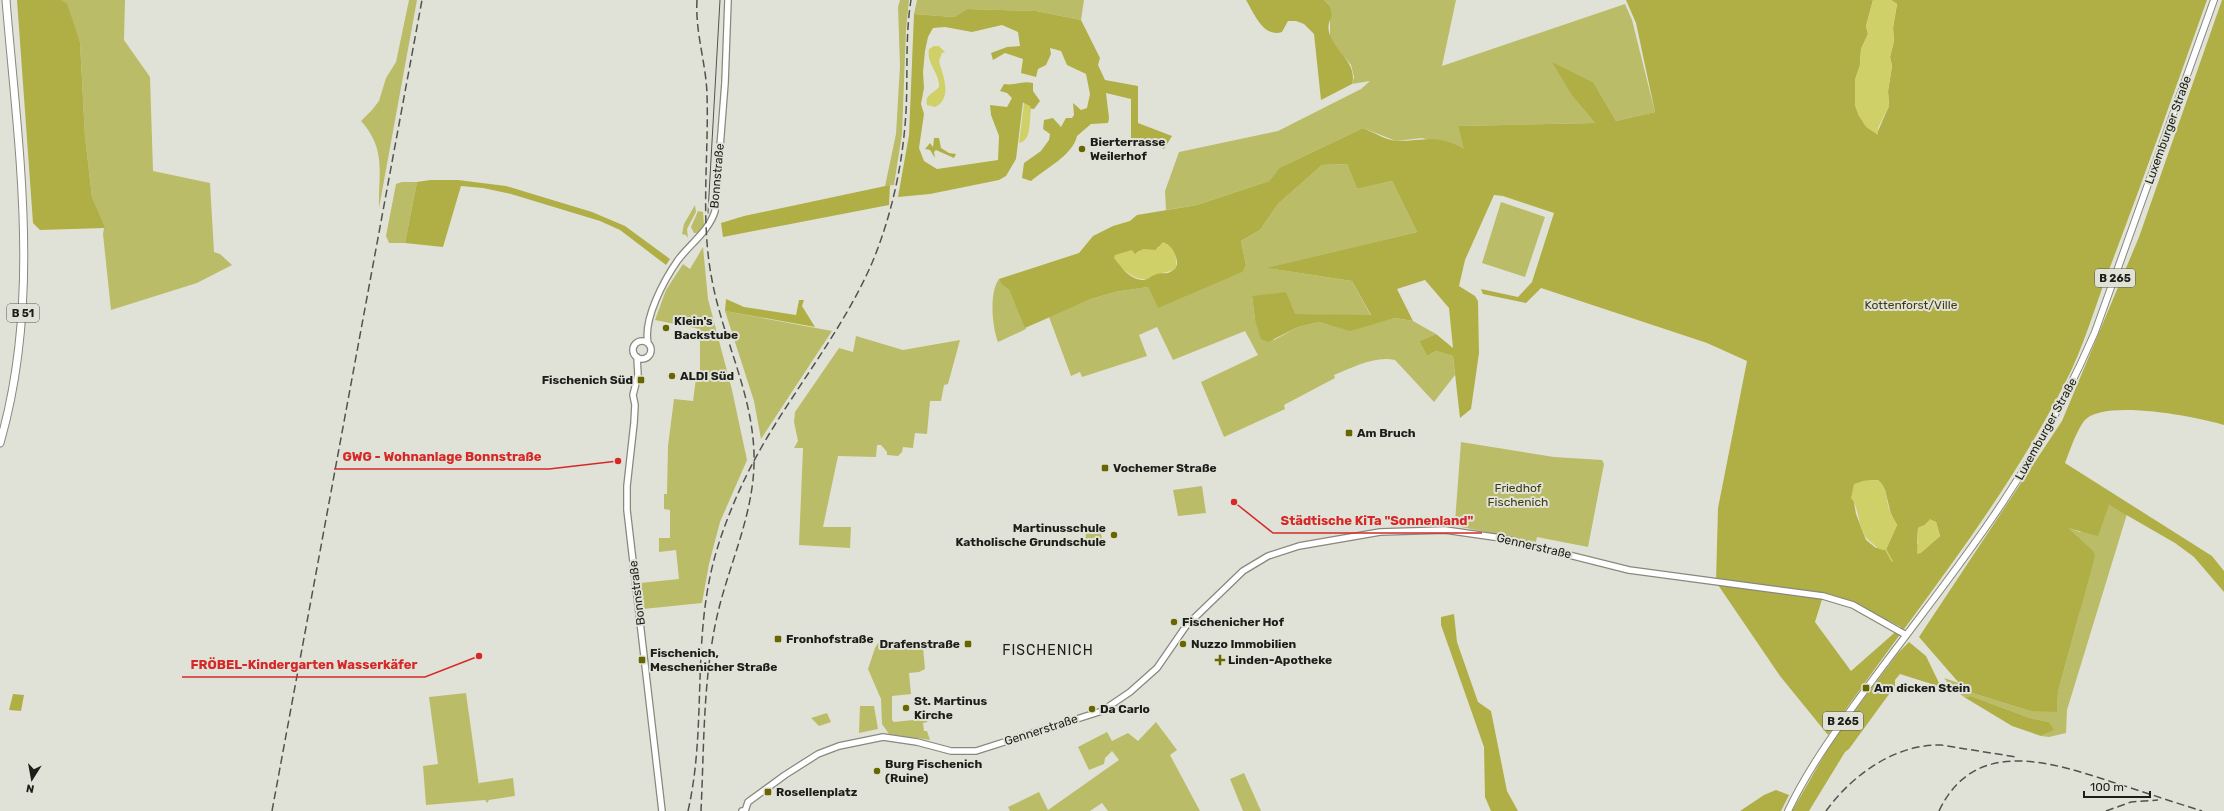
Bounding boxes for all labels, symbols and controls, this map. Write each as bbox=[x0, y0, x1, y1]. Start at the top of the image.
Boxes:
street label: Luxemburger Straße bbox=[2142, 74, 2194, 186]
place label: Bierterrasse Weilerhof bbox=[1090, 135, 1165, 163]
street label: Bonnstraße bbox=[707, 143, 727, 209]
marker: Bierterrasse Weilerhof bbox=[1077, 144, 1087, 154]
road number: B 265 bbox=[2095, 269, 2135, 287]
park label: Kottenforst/Ville bbox=[1865, 298, 1958, 312]
road number: B 51 bbox=[7, 304, 39, 322]
place label: Klein's Backstube bbox=[674, 314, 738, 342]
marker: Klein's Backstube bbox=[661, 323, 671, 333]
place label: ALDI Süd bbox=[680, 369, 734, 383]
marker: ALDI Süd bbox=[667, 371, 677, 381]
place label: Fischenich Süd bbox=[542, 373, 633, 387]
marker: Fischenich Süd bbox=[636, 375, 646, 385]
street label: Luxemburger Straße bbox=[2012, 375, 2080, 482]
place label: Am Bruch bbox=[1357, 426, 1416, 440]
marker: Am Bruch bbox=[1344, 428, 1354, 438]
callout: GWG - Wohnanlage Bonnstraße bbox=[334, 444, 549, 469]
text: GWG - Wohnanlage Bonnstraße bbox=[342, 449, 542, 464]
place label: Vochemer Straße bbox=[1113, 461, 1217, 475]
marker: Vochemer Straße bbox=[1100, 463, 1110, 473]
park label: Friedhof Fischenich bbox=[1488, 481, 1548, 509]
callout: Städtische KiTa "Sonnenland" bbox=[1273, 508, 1482, 533]
text: Städtische KiTa "Sonnenland" bbox=[1281, 513, 1474, 528]
place label: Martinusschule Katholische Grundschule bbox=[955, 521, 1106, 549]
marker: Martinusschule Katholische Grundschule bbox=[1109, 530, 1119, 540]
street label: Gennerstraße bbox=[1495, 531, 1573, 561]
street label: Bonnstraße bbox=[626, 560, 648, 626]
place label: Fischenicher Hof bbox=[1182, 615, 1285, 629]
marker: Fischenicher Hof bbox=[1169, 617, 1179, 627]
place label: Fronhofstraße bbox=[786, 632, 874, 646]
marker: Fronhofstraße bbox=[773, 634, 783, 644]
place label: Drafenstraße bbox=[880, 637, 960, 651]
place label: Nuzzo Immobilien bbox=[1191, 637, 1297, 651]
marker: Drafenstraße bbox=[963, 639, 973, 649]
marker: Nuzzo Immobilien bbox=[1178, 639, 1188, 649]
district label: FISCHENICH bbox=[1002, 642, 1094, 659]
place label: Fischenich, Meschenicher Straße bbox=[650, 646, 777, 674]
callout: FRÖBEL-Kindergarten Wasserkäfer bbox=[182, 652, 425, 677]
place label: Linden-Apotheke bbox=[1228, 653, 1332, 667]
marker: Fischenich, Meschenicher Straße bbox=[637, 655, 647, 665]
marker: Linden-Apotheke bbox=[1215, 655, 1225, 665]
text: FRÖBEL-Kindergarten Wasserkäfer bbox=[191, 657, 418, 672]
place label: Am dicken Stein bbox=[1874, 681, 1970, 695]
marker: Am dicken Stein bbox=[1861, 683, 1871, 693]
place label: St. Martinus Kirche bbox=[914, 694, 987, 722]
place label: Da Carlo bbox=[1100, 702, 1150, 716]
marker: St. Martinus Kirche bbox=[901, 703, 911, 713]
marker: Da Carlo bbox=[1087, 704, 1097, 714]
street label: Gennerstraße bbox=[1003, 711, 1080, 748]
road number: B 265 bbox=[1823, 712, 1863, 730]
place label: Burg Fischenich (Ruine) bbox=[885, 757, 982, 785]
north arrow bbox=[12, 759, 52, 799]
marker: Burg Fischenich (Ruine) bbox=[872, 766, 882, 776]
scale bar bbox=[2084, 773, 2150, 799]
text: 100 m bbox=[2090, 780, 2124, 794]
text: N bbox=[25, 781, 35, 795]
place label: Rosellenplatz bbox=[776, 785, 858, 799]
marker: Rosellenplatz bbox=[763, 787, 773, 797]

